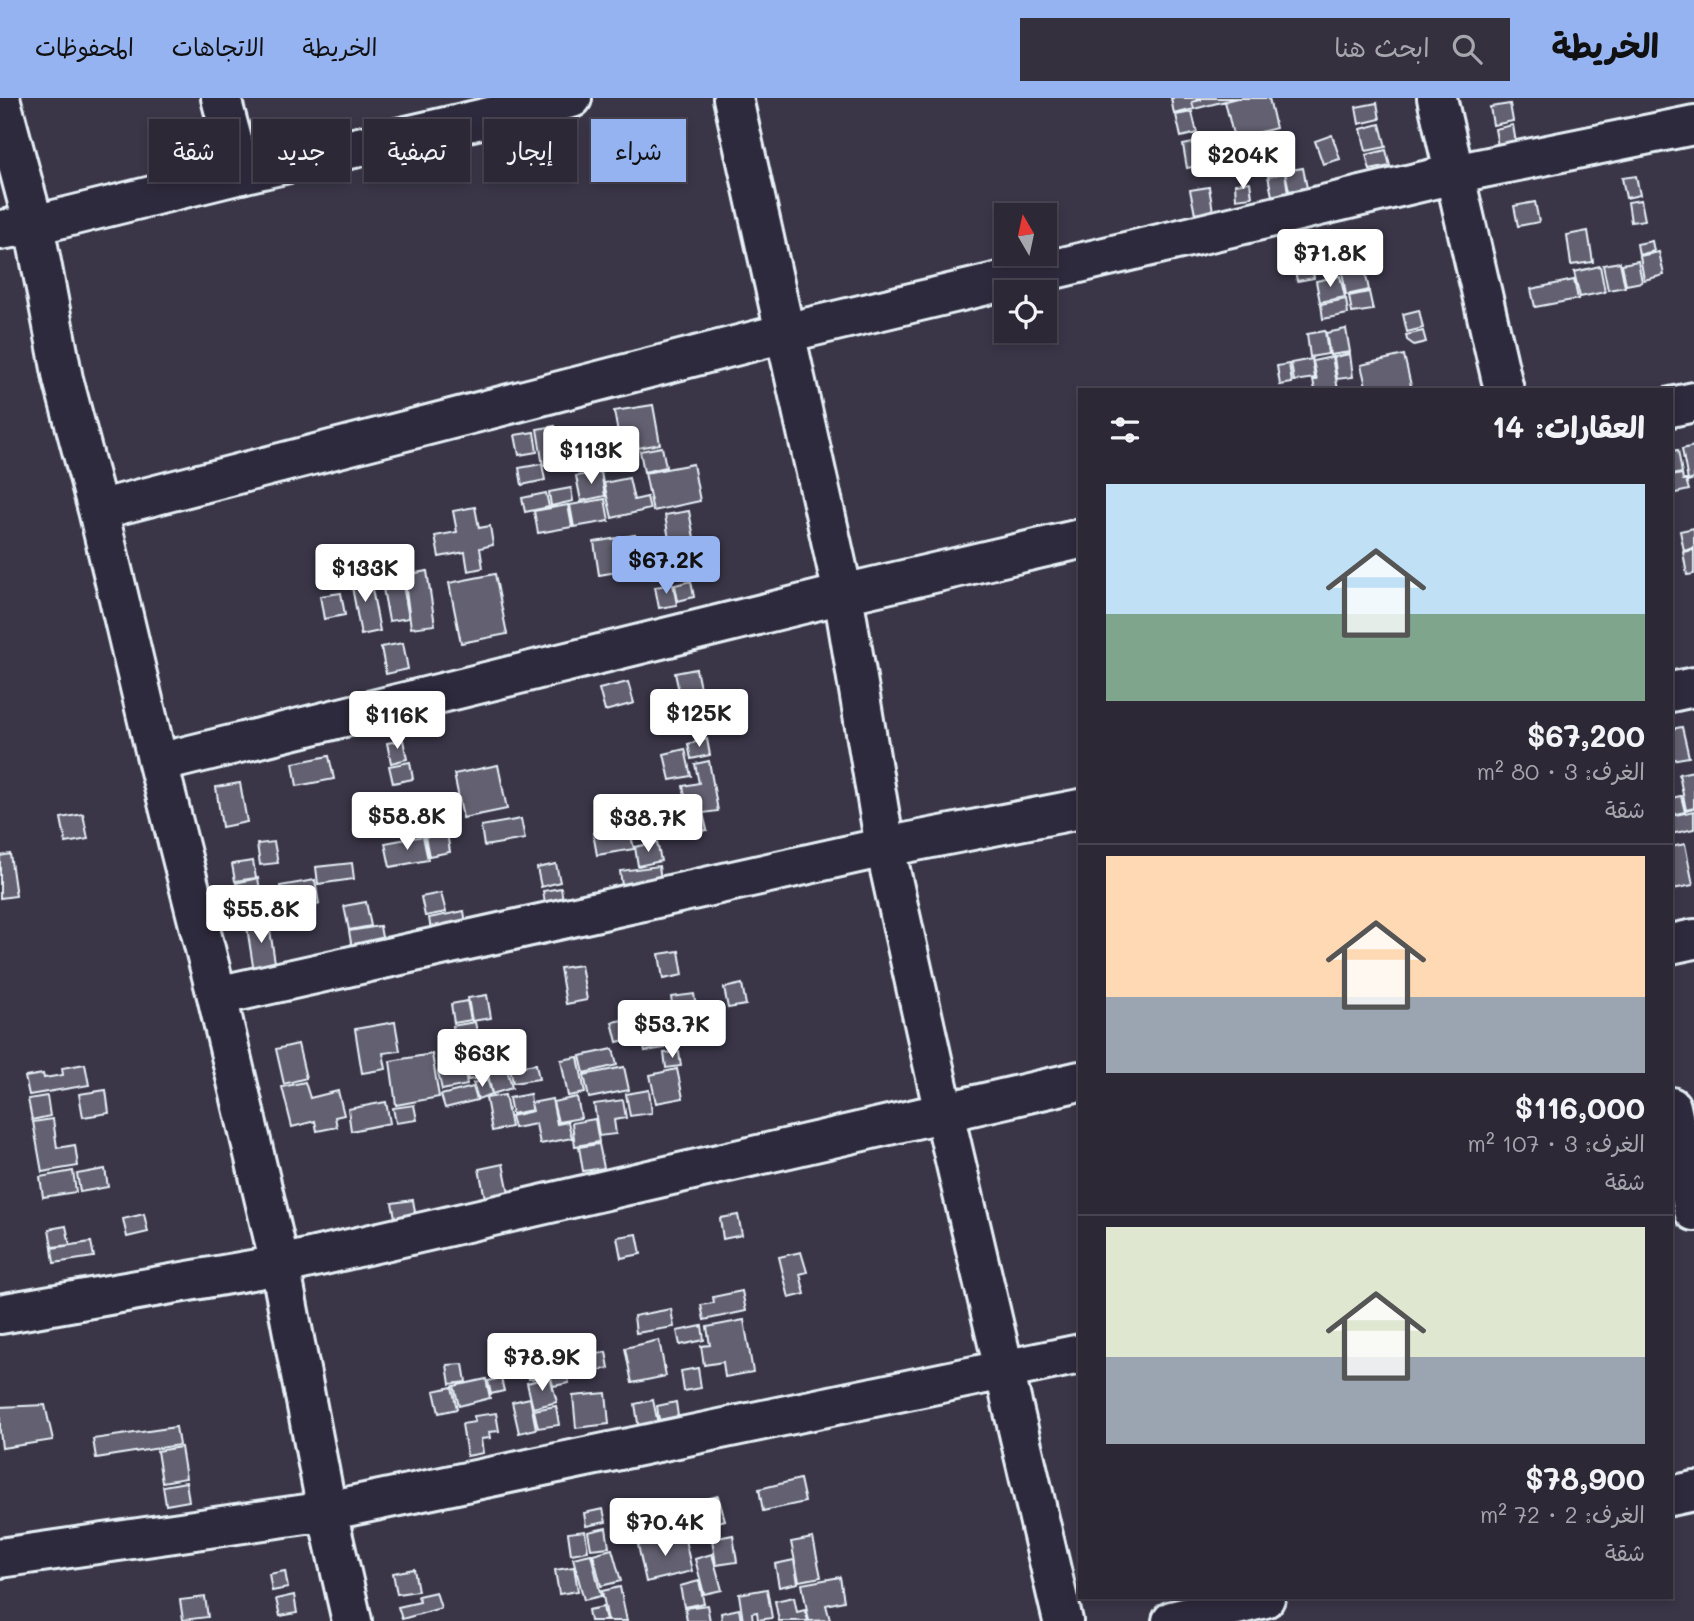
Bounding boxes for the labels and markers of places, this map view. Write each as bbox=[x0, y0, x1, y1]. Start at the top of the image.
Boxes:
pin: $204K bbox=[1194, 132, 1292, 191]
pin: $71.8K bbox=[1273, 230, 1387, 289]
pin: $113K bbox=[542, 426, 640, 486]
pin: $67.2K bbox=[609, 536, 723, 596]
pin: $133K bbox=[316, 545, 414, 604]
pin: $125K bbox=[650, 690, 748, 749]
pin: $116K bbox=[348, 692, 446, 751]
pin: $58.8K bbox=[350, 792, 464, 852]
pin: $38.7K bbox=[591, 794, 705, 854]
pin: $55.8K bbox=[204, 886, 318, 945]
pin: $53.7K bbox=[615, 1000, 729, 1060]
pin: $63K bbox=[441, 1030, 523, 1089]
pin: $78.9K bbox=[485, 1334, 599, 1393]
pin: $70.4K bbox=[608, 1498, 722, 1558]

